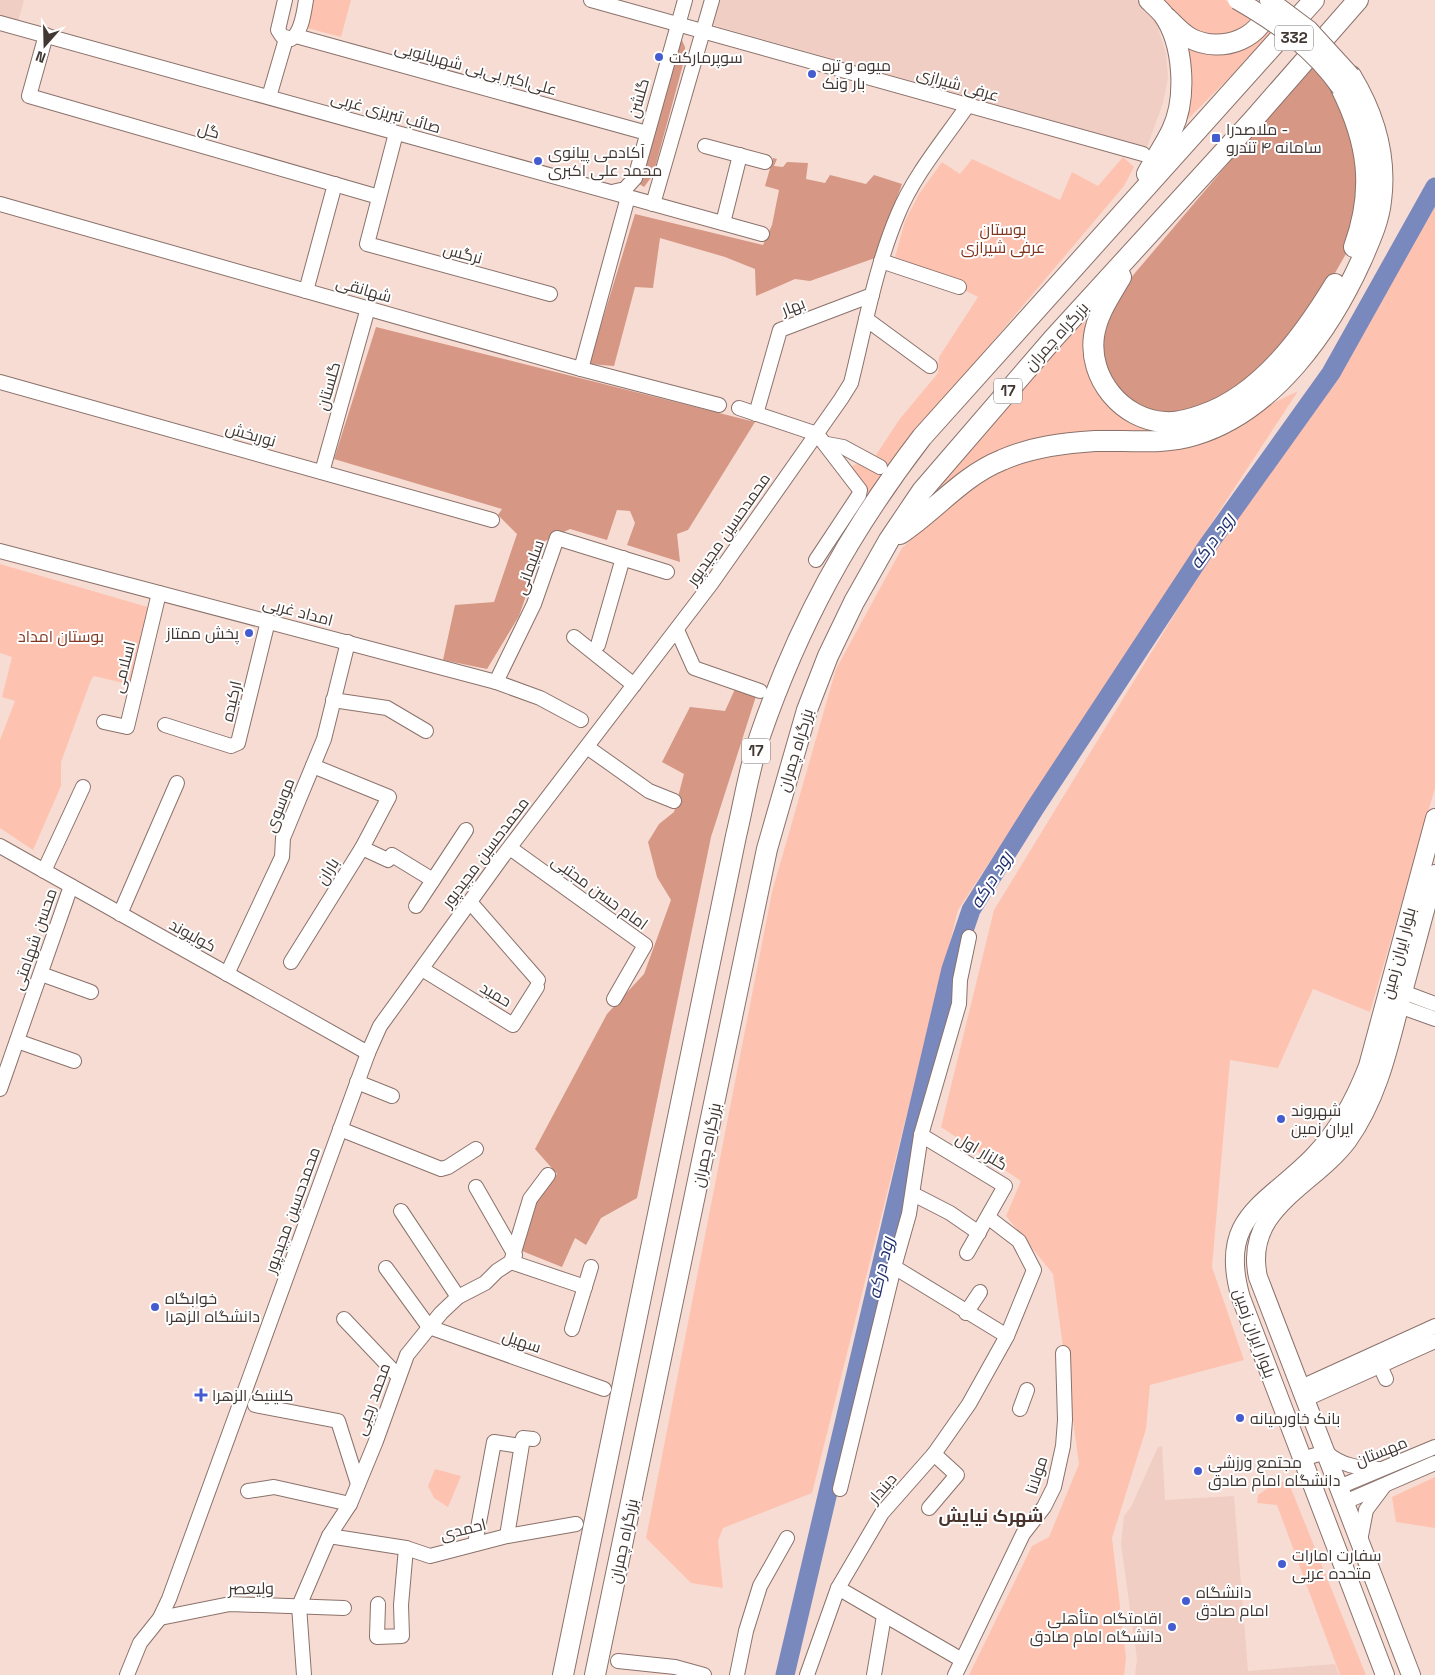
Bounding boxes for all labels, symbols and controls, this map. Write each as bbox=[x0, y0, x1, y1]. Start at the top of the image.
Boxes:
north arrow bbox=[20, 20, 70, 70]
road number: 332 bbox=[1275, 26, 1313, 50]
street label: علی‌اکبر بی‌بی شهربانویی bbox=[393, 37, 559, 100]
text: N bbox=[33, 47, 48, 67]
place label: سوپرمارکت bbox=[669, 47, 743, 69]
marker: سوپرمارکت bbox=[653, 51, 665, 63]
place label: میوه و تره بار ونک bbox=[822, 55, 891, 94]
street label: عرفی شیرازی bbox=[914, 63, 1001, 106]
marker: میوه و تره بار ونک bbox=[806, 68, 818, 80]
street label: گلشن bbox=[623, 76, 654, 120]
street label: صائب تبریزی غربی bbox=[329, 87, 443, 138]
street label: گل bbox=[195, 117, 222, 144]
place label: ملاصدرا - سامانه ۴ تندرو bbox=[1226, 119, 1322, 158]
marker: ملاصدرا - سامانه ۴ تندرو bbox=[1210, 132, 1222, 144]
place label: آکادمی پیانوی محمد علی‌ اکبری bbox=[548, 142, 662, 181]
marker: آکادمی پیانوی محمد علی‌ اکبری bbox=[532, 155, 544, 167]
park label: بوستان عرفی شیرازی bbox=[961, 219, 1045, 258]
street label: نرگس bbox=[441, 238, 485, 269]
street label: شهانقی bbox=[333, 272, 394, 307]
street label: بهار bbox=[777, 292, 808, 321]
street label: بزرگراه چمران bbox=[1020, 297, 1094, 376]
street label: گلستان bbox=[312, 359, 345, 413]
road number: 17 bbox=[994, 378, 1022, 404]
street label: نوربخش bbox=[223, 417, 279, 452]
street label: محمدحسین مجیدپور bbox=[681, 469, 776, 591]
water label: رود درکه bbox=[1184, 507, 1240, 573]
street label: سلیمانی bbox=[510, 537, 549, 597]
street label: امداد غربی bbox=[260, 592, 335, 631]
place label: پخش ممتاز bbox=[165, 623, 240, 645]
park label: بوستان امداد bbox=[18, 626, 104, 647]
marker: پخش ممتاز bbox=[243, 627, 255, 639]
street label: اسلامی bbox=[107, 639, 140, 695]
street label: ارکیده bbox=[217, 679, 246, 724]
street label: بزرگراه چمران bbox=[773, 706, 819, 795]
road number: 17 bbox=[742, 738, 770, 764]
street label: موسوی bbox=[260, 775, 299, 835]
street label: محمدحسین مجیدپور bbox=[436, 793, 535, 913]
water label: رود درکه bbox=[964, 846, 1018, 913]
street label: امام حسن مجتبی bbox=[547, 850, 652, 935]
street label: باران bbox=[311, 854, 344, 889]
street label: محسن شهامتی bbox=[7, 885, 62, 993]
street label: بلوار ایران زمین bbox=[1376, 905, 1421, 1001]
street label: کولیوند bbox=[166, 914, 220, 957]
street label: حمید bbox=[476, 977, 515, 1012]
place label: شهروند ایران زمین bbox=[1291, 1100, 1354, 1139]
street label: بزرگراه چمران bbox=[687, 1101, 727, 1190]
marker: شهروند ایران زمین bbox=[1275, 1113, 1287, 1125]
street label: گلزار اول bbox=[952, 1128, 1012, 1175]
street label: محمدحسین مجیدپور bbox=[260, 1144, 326, 1277]
water label: رود درکه bbox=[862, 1233, 899, 1301]
street label: بلوار ایران زمین bbox=[1229, 1285, 1280, 1381]
place label: خوابگاه دانشگاه الزهرا bbox=[165, 1288, 260, 1327]
marker: خوابگاه دانشگاه الزهرا bbox=[149, 1301, 161, 1313]
street label: سهیل bbox=[500, 1325, 544, 1358]
street label: محمد رجبی bbox=[350, 1360, 395, 1438]
place label: کلینیک الزهرا bbox=[212, 1385, 294, 1406]
marker: کلینیک الزهرا bbox=[194, 1388, 208, 1402]
place label: بانک خاورمیانه bbox=[1250, 1408, 1340, 1429]
marker: بانک خاورمیانه bbox=[1234, 1412, 1246, 1424]
street label: مهستان bbox=[1352, 1431, 1410, 1471]
place label: مجتمع ورزشی دانشگاه امام صادق bbox=[1208, 1452, 1340, 1492]
street label: مولانا bbox=[1020, 1453, 1052, 1497]
marker: مجتمع ورزشی دانشگاه امام صادق bbox=[1192, 1465, 1204, 1477]
street label: دیندار bbox=[863, 1469, 901, 1509]
street label: بزرگراه چمران bbox=[604, 1497, 644, 1586]
district label: شهرک نیایش bbox=[939, 1504, 1043, 1527]
street label: احمدی bbox=[438, 1514, 488, 1545]
place label: سفارت امارات متحده عربی bbox=[1292, 1545, 1382, 1584]
marker: سفارت امارات متحده عربی bbox=[1276, 1558, 1288, 1570]
street label: ولیعصر bbox=[227, 1578, 274, 1599]
place label: دانشگاه امام صادق bbox=[1196, 1582, 1269, 1622]
marker: دانشگاه امام صادق bbox=[1180, 1595, 1192, 1607]
place label: اقامتگاه متأهلی دانشگاه امام صادق bbox=[1030, 1608, 1162, 1648]
marker: اقامتگاه متأهلی دانشگاه امام صادق bbox=[1166, 1621, 1178, 1633]

